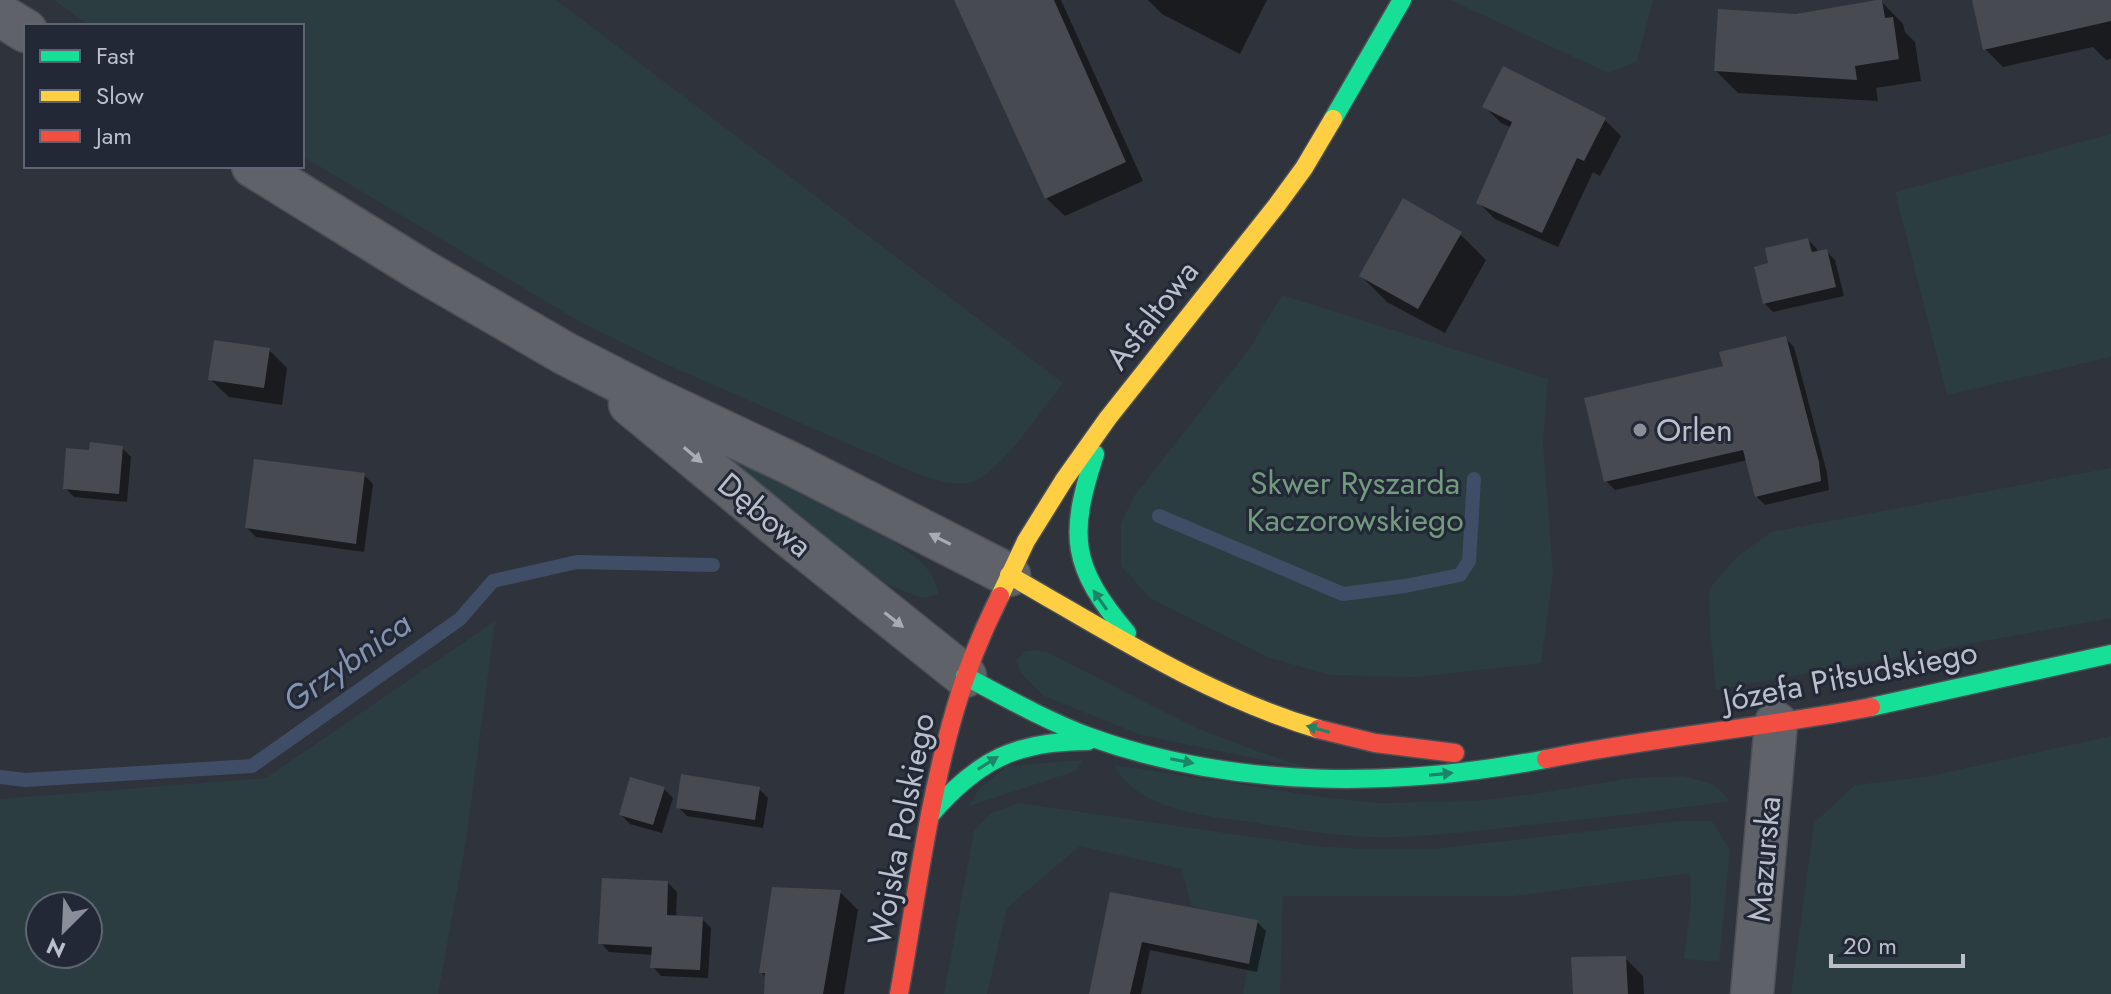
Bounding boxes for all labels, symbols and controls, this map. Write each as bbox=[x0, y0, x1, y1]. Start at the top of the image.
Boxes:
legend bbox=[24, 24, 304, 168]
text: Fast bbox=[96, 38, 134, 73]
text: Slow bbox=[96, 78, 144, 113]
text: Jam bbox=[93, 118, 132, 153]
street label: Asfaltowa bbox=[1095, 251, 1209, 379]
place label: Orlen bbox=[1656, 407, 1733, 453]
marker: Orlen bbox=[1631, 421, 1649, 439]
one-way arrow bbox=[683, 446, 703, 463]
park label: Skwer Ryszarda Kaczorowskiego bbox=[1246, 460, 1464, 543]
street label: Dębowa bbox=[708, 462, 822, 568]
one-way arrow bbox=[928, 532, 951, 545]
one-way arrow bbox=[1093, 589, 1108, 610]
water label: Grzybnica bbox=[273, 600, 422, 724]
one-way arrow bbox=[884, 611, 904, 628]
street label: Józefa Piłsudskiego bbox=[1715, 629, 1981, 724]
street label: Wojska Polskiego bbox=[856, 709, 946, 949]
one-way arrow bbox=[1305, 722, 1329, 735]
one-way arrow bbox=[1170, 755, 1195, 767]
one-way arrow bbox=[977, 756, 999, 770]
one-way arrow bbox=[1429, 767, 1454, 780]
street label: Mazurska bbox=[1736, 794, 1792, 924]
north arrow bbox=[24, 890, 104, 970]
scale bar bbox=[1831, 918, 1963, 968]
text: 20 m bbox=[1843, 928, 1897, 963]
text: N bbox=[41, 930, 70, 966]

